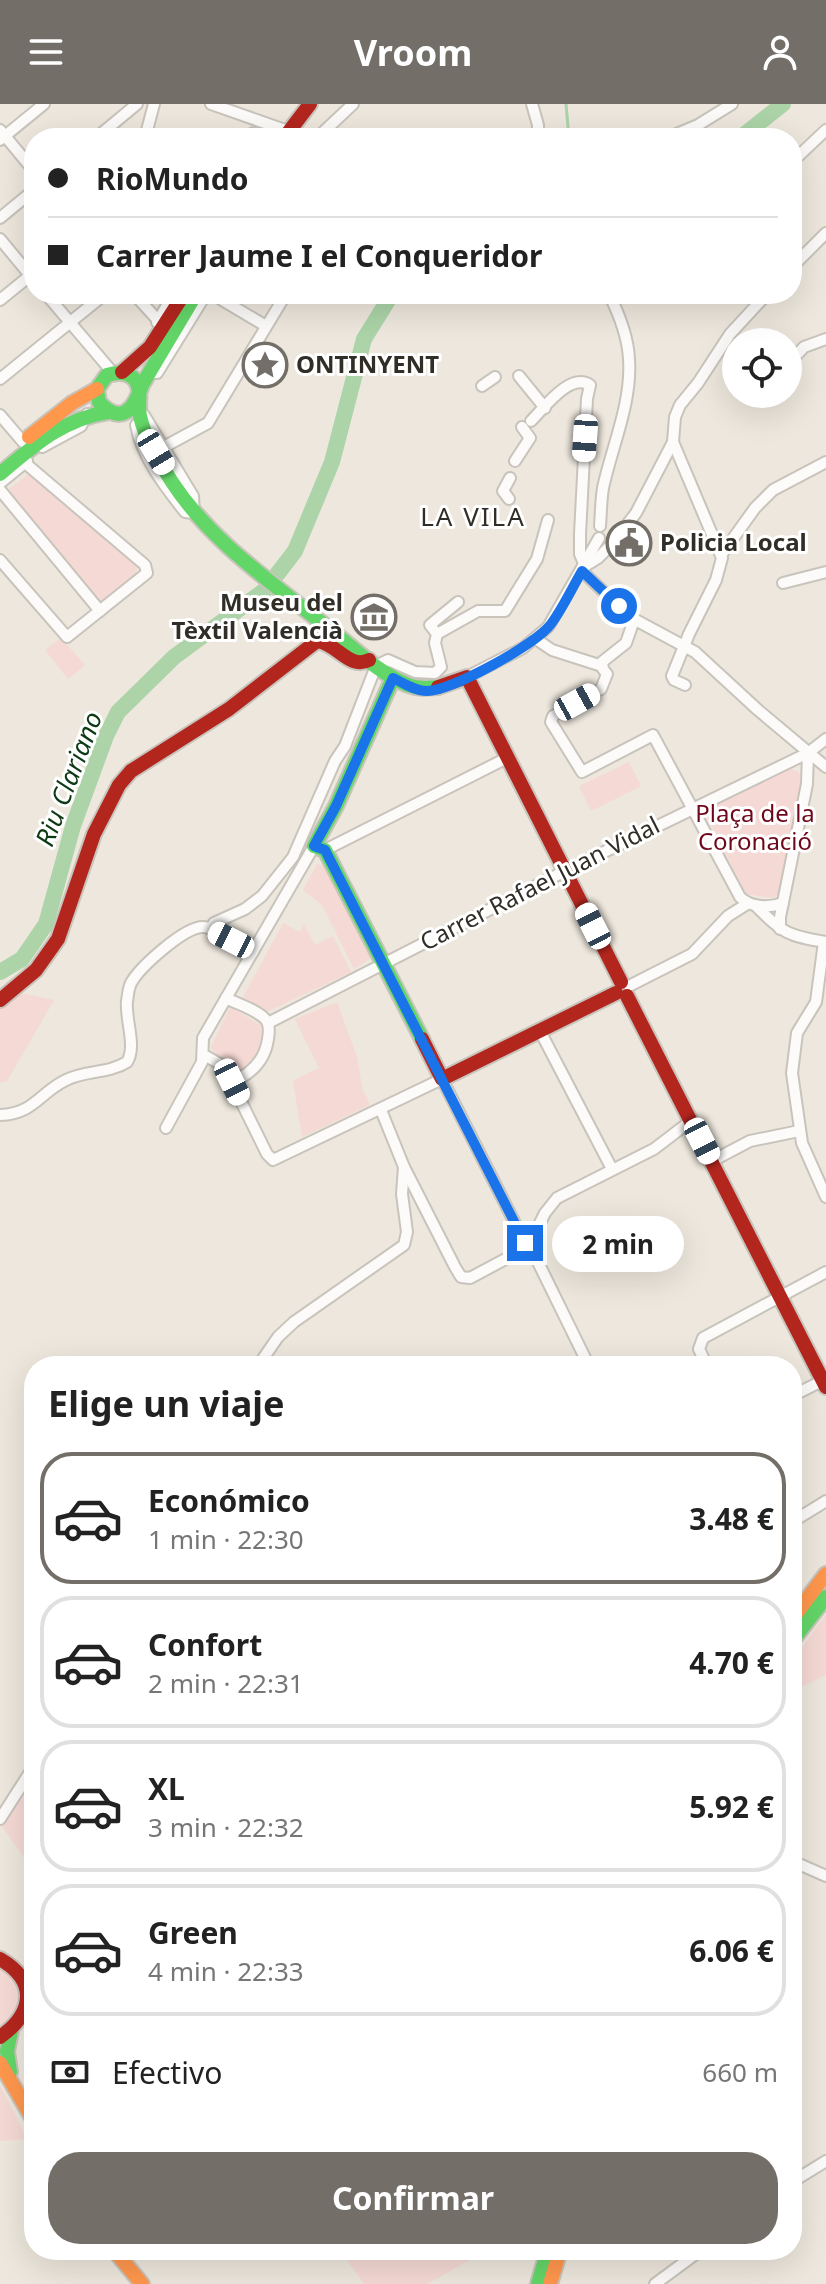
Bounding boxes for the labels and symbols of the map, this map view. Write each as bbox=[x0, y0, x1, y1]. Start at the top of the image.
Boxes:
place icon: ONTINYENT bbox=[241, 341, 289, 389]
place label: ONTINYENT bbox=[296, 347, 439, 380]
car bbox=[571, 413, 599, 463]
car bbox=[133, 425, 179, 479]
district label: LA VILA bbox=[420, 498, 526, 534]
public building icon: Policia Local bbox=[605, 519, 653, 567]
place label: Policia Local bbox=[660, 525, 807, 558]
place label: Museu del Tèxtil Valencià bbox=[172, 585, 343, 646]
route start bbox=[601, 588, 637, 624]
museum icon: Museu del Tèxtil Valencià bbox=[350, 593, 398, 641]
car bbox=[550, 680, 604, 724]
water label: Riu Clariano bbox=[26, 706, 110, 851]
park label: Plaça de la Coronació bbox=[695, 796, 815, 857]
street label: Carrer Rafael Juan Vidal bbox=[414, 808, 665, 957]
car bbox=[571, 899, 615, 953]
car bbox=[204, 918, 258, 962]
car bbox=[211, 1055, 253, 1109]
car bbox=[680, 1114, 724, 1168]
callout: 2 min bbox=[553, 1215, 685, 1271]
route end bbox=[507, 1225, 543, 1261]

